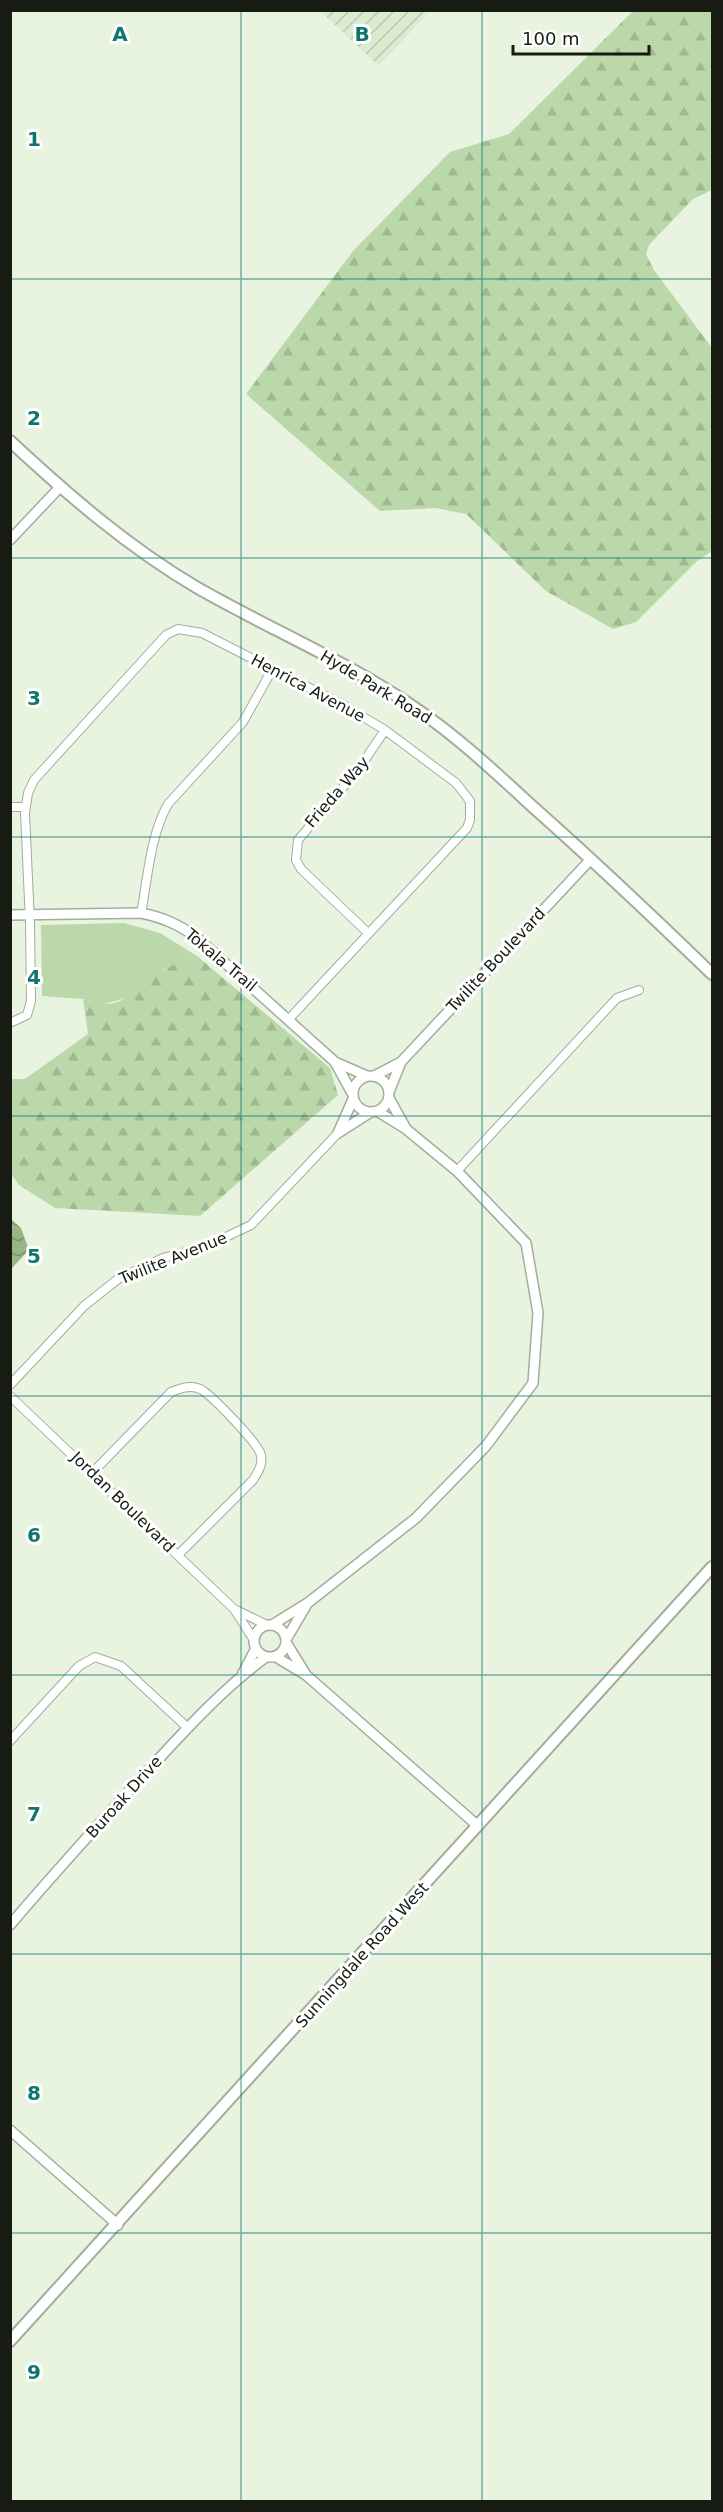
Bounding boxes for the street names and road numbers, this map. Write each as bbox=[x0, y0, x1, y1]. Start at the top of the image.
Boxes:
street label: Hyde Park Road bbox=[317, 646, 435, 728]
street label: Henrica Avenue bbox=[248, 650, 368, 726]
street label: Frieda Way bbox=[301, 753, 373, 831]
street label: Twilite Boulevard bbox=[442, 904, 549, 1017]
street label: Tokala Trail bbox=[181, 924, 261, 995]
street label: Twilite Avenue bbox=[116, 1228, 230, 1289]
street label: Jordan Boulevard bbox=[66, 1447, 179, 1556]
street label: Buroak Drive bbox=[82, 1752, 166, 1842]
street label: Sunningdale Road West bbox=[292, 1878, 432, 2032]

